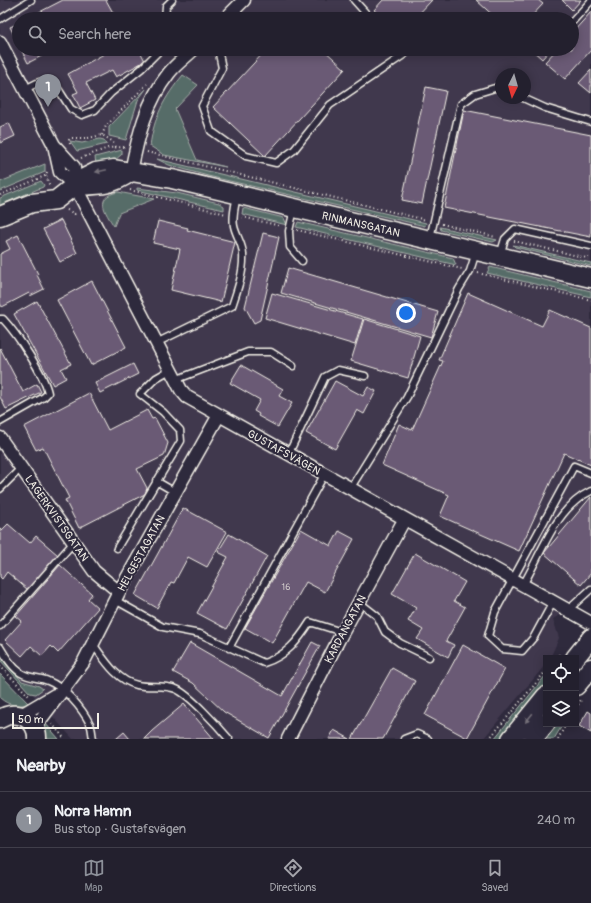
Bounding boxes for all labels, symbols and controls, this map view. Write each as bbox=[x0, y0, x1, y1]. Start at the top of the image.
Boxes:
search box bbox=[12, 12, 579, 56]
icon: search bbox=[26, 23, 48, 45]
text: Search here bbox=[58, 25, 131, 44]
north arrow bbox=[495, 68, 531, 104]
pin: 1 bbox=[35, 74, 61, 107]
one-way arrow bbox=[95, 169, 107, 175]
street label: RINMANSGATAN bbox=[321, 209, 401, 240]
your location bbox=[396, 303, 416, 323]
street label: GUSTAFSVÄGEN bbox=[245, 427, 323, 478]
street label: LAGERKVISTSGATAN bbox=[22, 473, 91, 564]
street label: HELGESTAGATAN bbox=[115, 513, 168, 594]
house number: 16 bbox=[282, 582, 290, 593]
street label: KARDANGATAN bbox=[322, 593, 369, 666]
map controls bbox=[543, 655, 579, 727]
button: locate bbox=[543, 655, 579, 691]
button: layers bbox=[543, 691, 579, 727]
scale bar bbox=[12, 711, 99, 730]
one-way arrow bbox=[524, 712, 533, 723]
text: 50 m bbox=[18, 713, 44, 726]
text: Nearby bbox=[16, 755, 65, 776]
text: Norra Hamn bbox=[54, 802, 131, 821]
text: 1 bbox=[26, 812, 32, 828]
text: 240 m bbox=[537, 812, 575, 828]
text: Bus stop · Gustafsvägen bbox=[54, 821, 186, 837]
tab: Map bbox=[83, 857, 105, 894]
tab: Directions bbox=[270, 857, 316, 894]
tab: Saved bbox=[481, 857, 508, 894]

